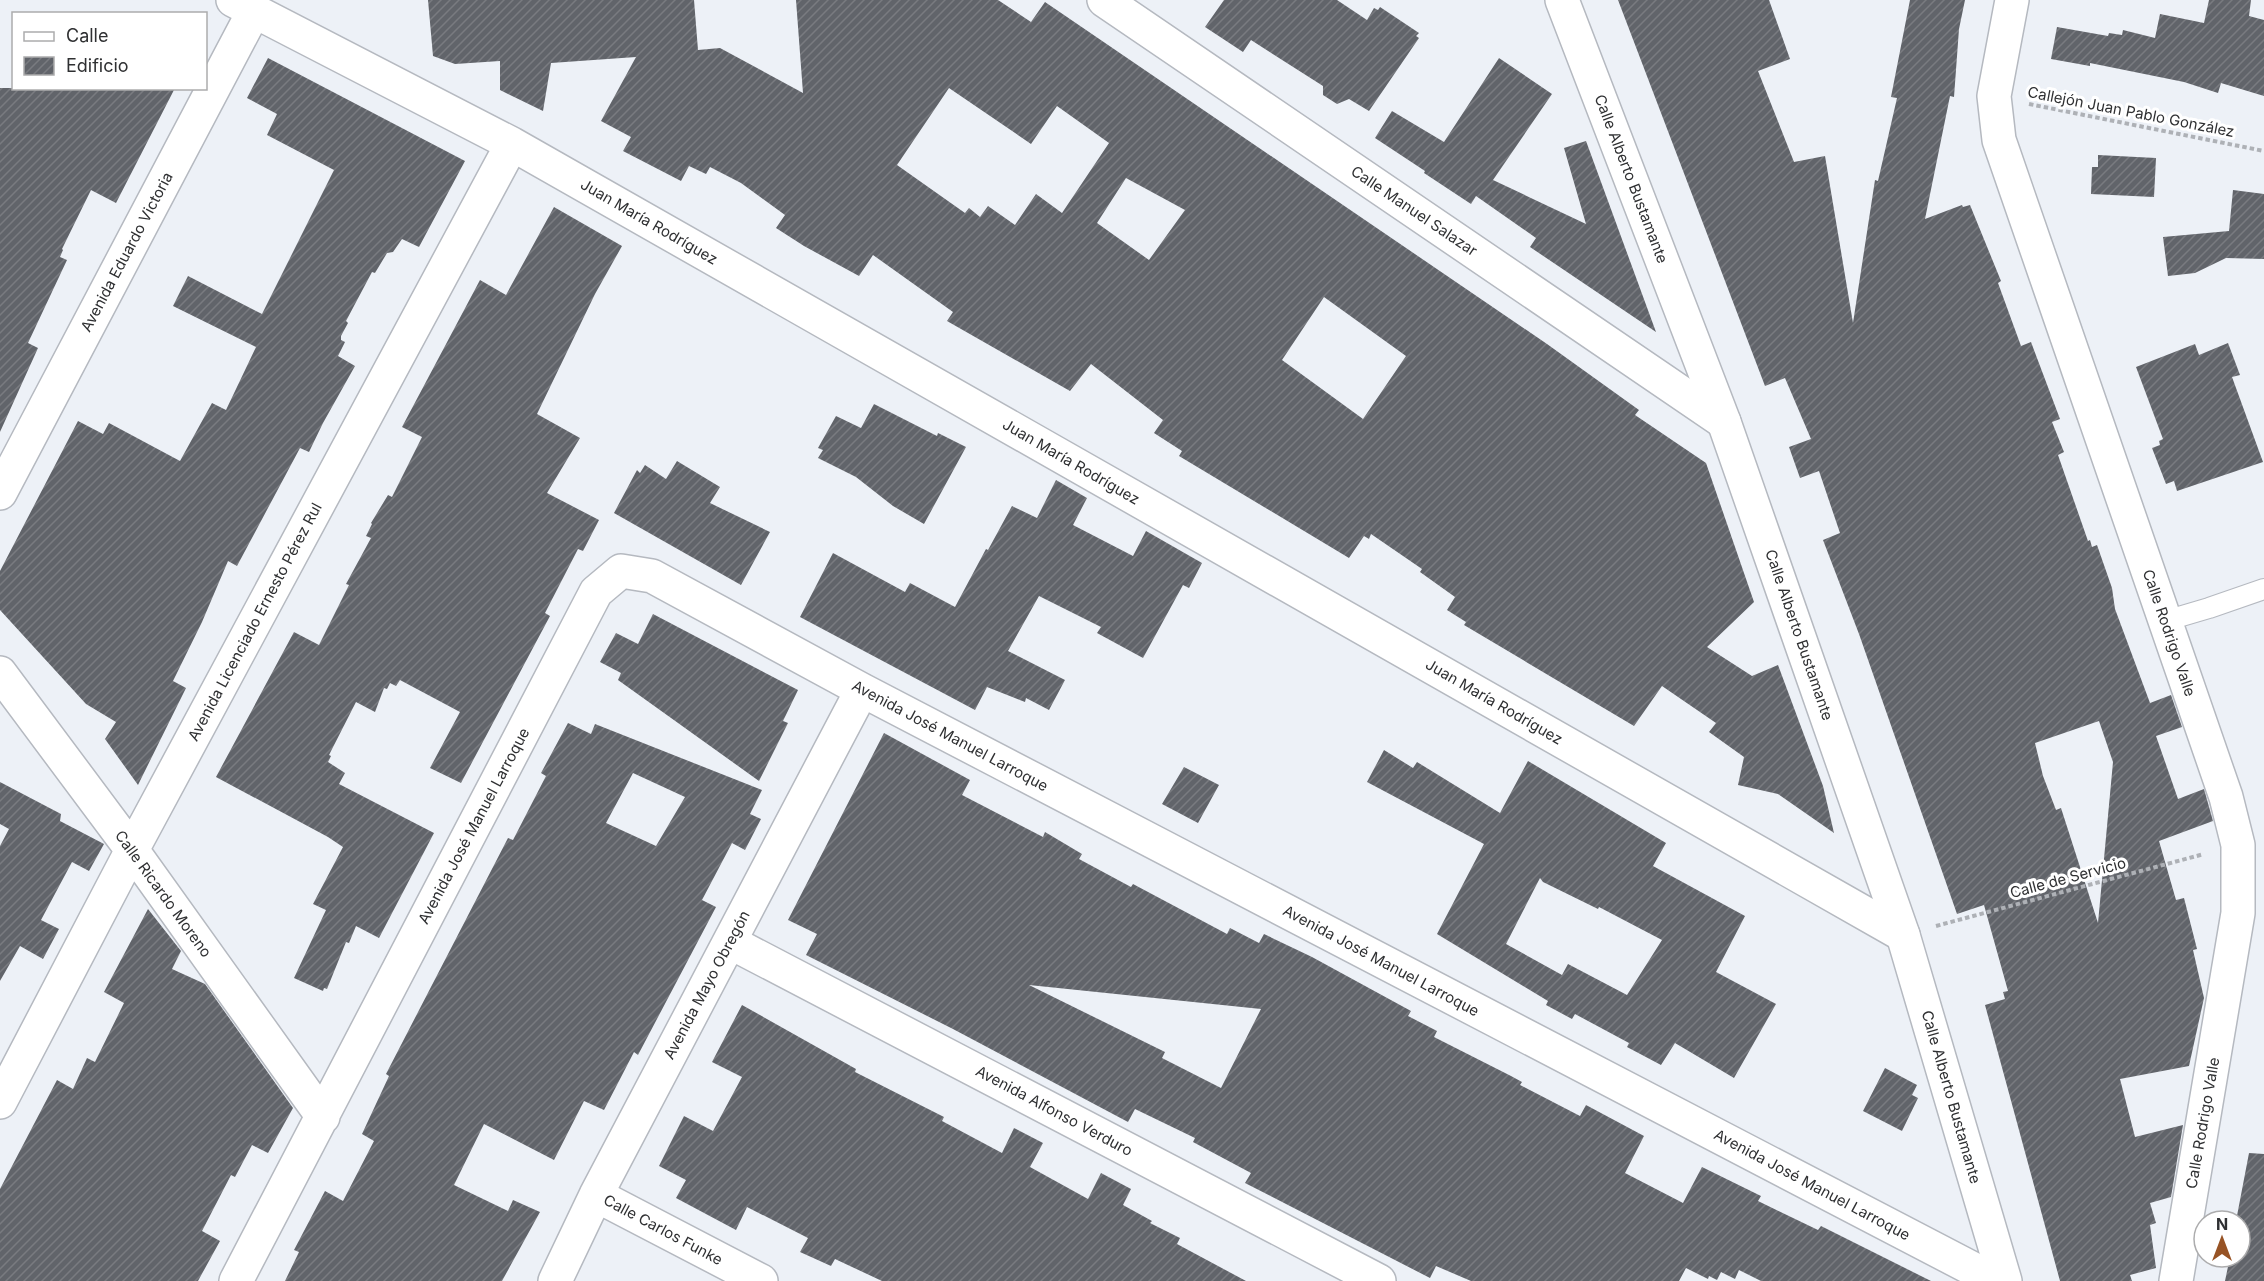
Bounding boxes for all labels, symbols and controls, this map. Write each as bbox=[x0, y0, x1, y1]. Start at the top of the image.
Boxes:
legend bbox=[12, 12, 207, 90]
text: Calle bbox=[66, 25, 108, 46]
text: Edificio bbox=[66, 55, 129, 76]
street label: Callejón Juan Pablo González bbox=[2026, 82, 2236, 141]
street label: Calle Alberto Bustamante bbox=[1590, 92, 1672, 266]
street label: Calle Manuel Salazar bbox=[1347, 161, 1481, 260]
street label: Avenida Eduardo Victoria bbox=[76, 169, 177, 335]
street label: Juan María Rodríguez bbox=[577, 175, 721, 269]
street label: Juan María Rodríguez bbox=[999, 415, 1143, 509]
street label: Avenida Licenciado Ernesto Pérez Rul bbox=[183, 499, 326, 744]
street label: Calle Alberto Bustamante bbox=[1761, 547, 1838, 723]
street label: Calle Rodrigo Valle bbox=[2139, 567, 2200, 699]
street label: Juan María Rodríguez bbox=[1422, 655, 1566, 749]
street label: Avenida José Manuel Larroque bbox=[849, 676, 1051, 795]
street label: Avenida José Manuel Larroque bbox=[414, 725, 533, 927]
street label: Calle Ricardo Moreno bbox=[111, 826, 216, 961]
street label: Calle de Servicio bbox=[2008, 853, 2128, 902]
street label: Avenida José Manuel Larroque bbox=[1280, 901, 1482, 1020]
street label: Avenida Mayo Obregón bbox=[659, 907, 754, 1062]
street label: Calle Alberto Bustamante bbox=[1918, 1008, 1985, 1186]
street label: Calle Rodrigo Valle bbox=[2182, 1056, 2223, 1190]
street label: Avenida Alfonso Verduro bbox=[973, 1061, 1136, 1160]
street label: Avenida José Manuel Larroque bbox=[1711, 1125, 1913, 1244]
street label: Calle Carlos Funke bbox=[600, 1190, 726, 1269]
north arrow bbox=[2192, 1209, 2252, 1269]
text: N bbox=[2216, 1214, 2228, 1234]

